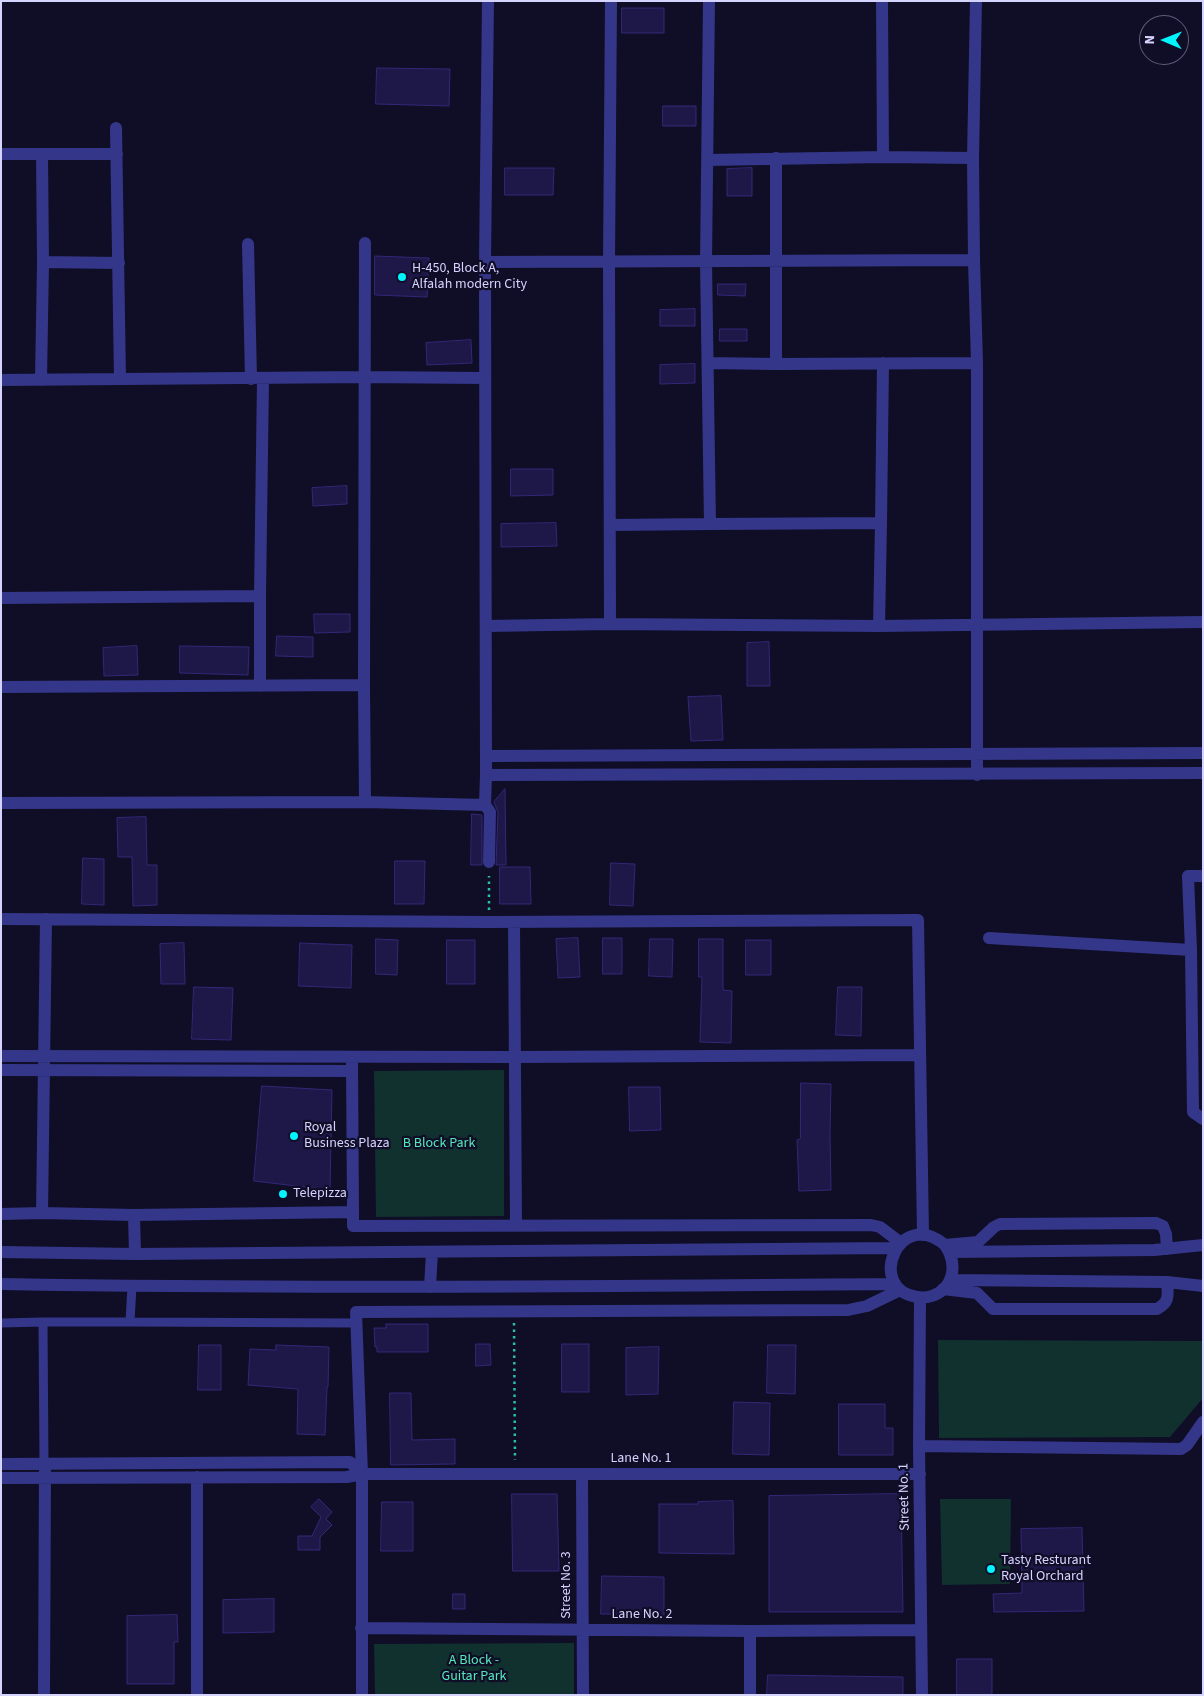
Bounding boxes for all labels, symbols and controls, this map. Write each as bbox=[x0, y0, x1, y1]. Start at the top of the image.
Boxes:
north arrow bbox=[1139, 15, 1189, 65]
text: N bbox=[1140, 35, 1160, 45]
place label: H-450, Block A, Alfalah modern City bbox=[412, 261, 527, 294]
marker: H-450, Block A, Alfalah modern City bbox=[396, 271, 408, 283]
place label: Royal Business Plaza bbox=[304, 1120, 390, 1152]
marker: Royal Business Plaza bbox=[288, 1130, 300, 1142]
park label: B Block Park bbox=[403, 1136, 475, 1152]
place label: Telepizza bbox=[293, 1186, 347, 1202]
marker: Telepizza bbox=[277, 1188, 289, 1200]
street label: Lane No. 1 bbox=[610, 1451, 672, 1467]
street label: Street No. 1 bbox=[896, 1463, 914, 1531]
street label: Street No. 3 bbox=[559, 1551, 575, 1619]
place label: Tasty Resturant Royal Orchard bbox=[1001, 1553, 1091, 1585]
marker: Tasty Resturant Royal Orchard bbox=[985, 1563, 997, 1575]
street label: Lane No. 2 bbox=[611, 1607, 673, 1623]
park label: A Block - Guitar Park bbox=[441, 1653, 507, 1685]

